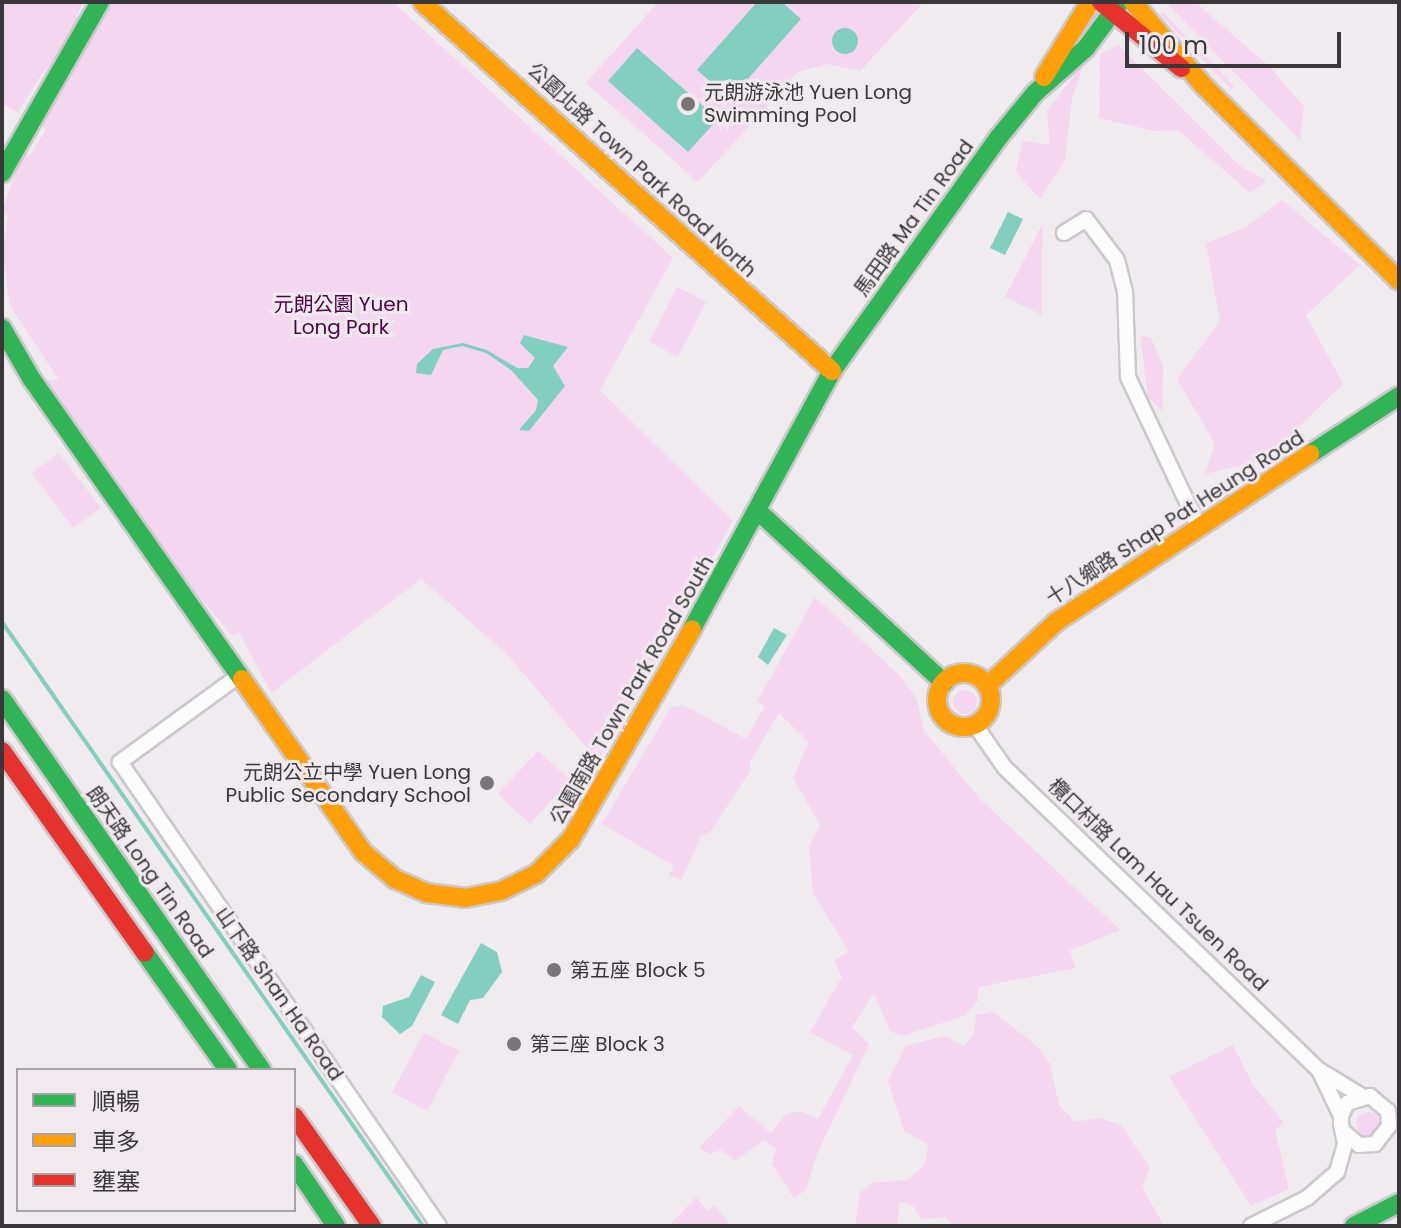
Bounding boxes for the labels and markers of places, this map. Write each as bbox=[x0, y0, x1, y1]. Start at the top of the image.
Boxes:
place label: 元朗游泳池 Yuen Long Swimming Pool bbox=[704, 80, 912, 127]
marker: 元朗游泳池 Yuen Long Swimming Pool bbox=[679, 95, 697, 113]
place label: 元朗公立中學 Yuen Long Public Secondary School bbox=[226, 760, 471, 807]
marker: 元朗公立中學 Yuen Long Public Secondary School bbox=[478, 774, 496, 792]
place label: 第五座 Block 5 bbox=[570, 958, 706, 982]
marker: 第五座 Block 5 bbox=[545, 961, 563, 979]
place label: 第三座 Block 3 bbox=[530, 1032, 665, 1056]
marker: 第三座 Block 3 bbox=[505, 1035, 523, 1053]

